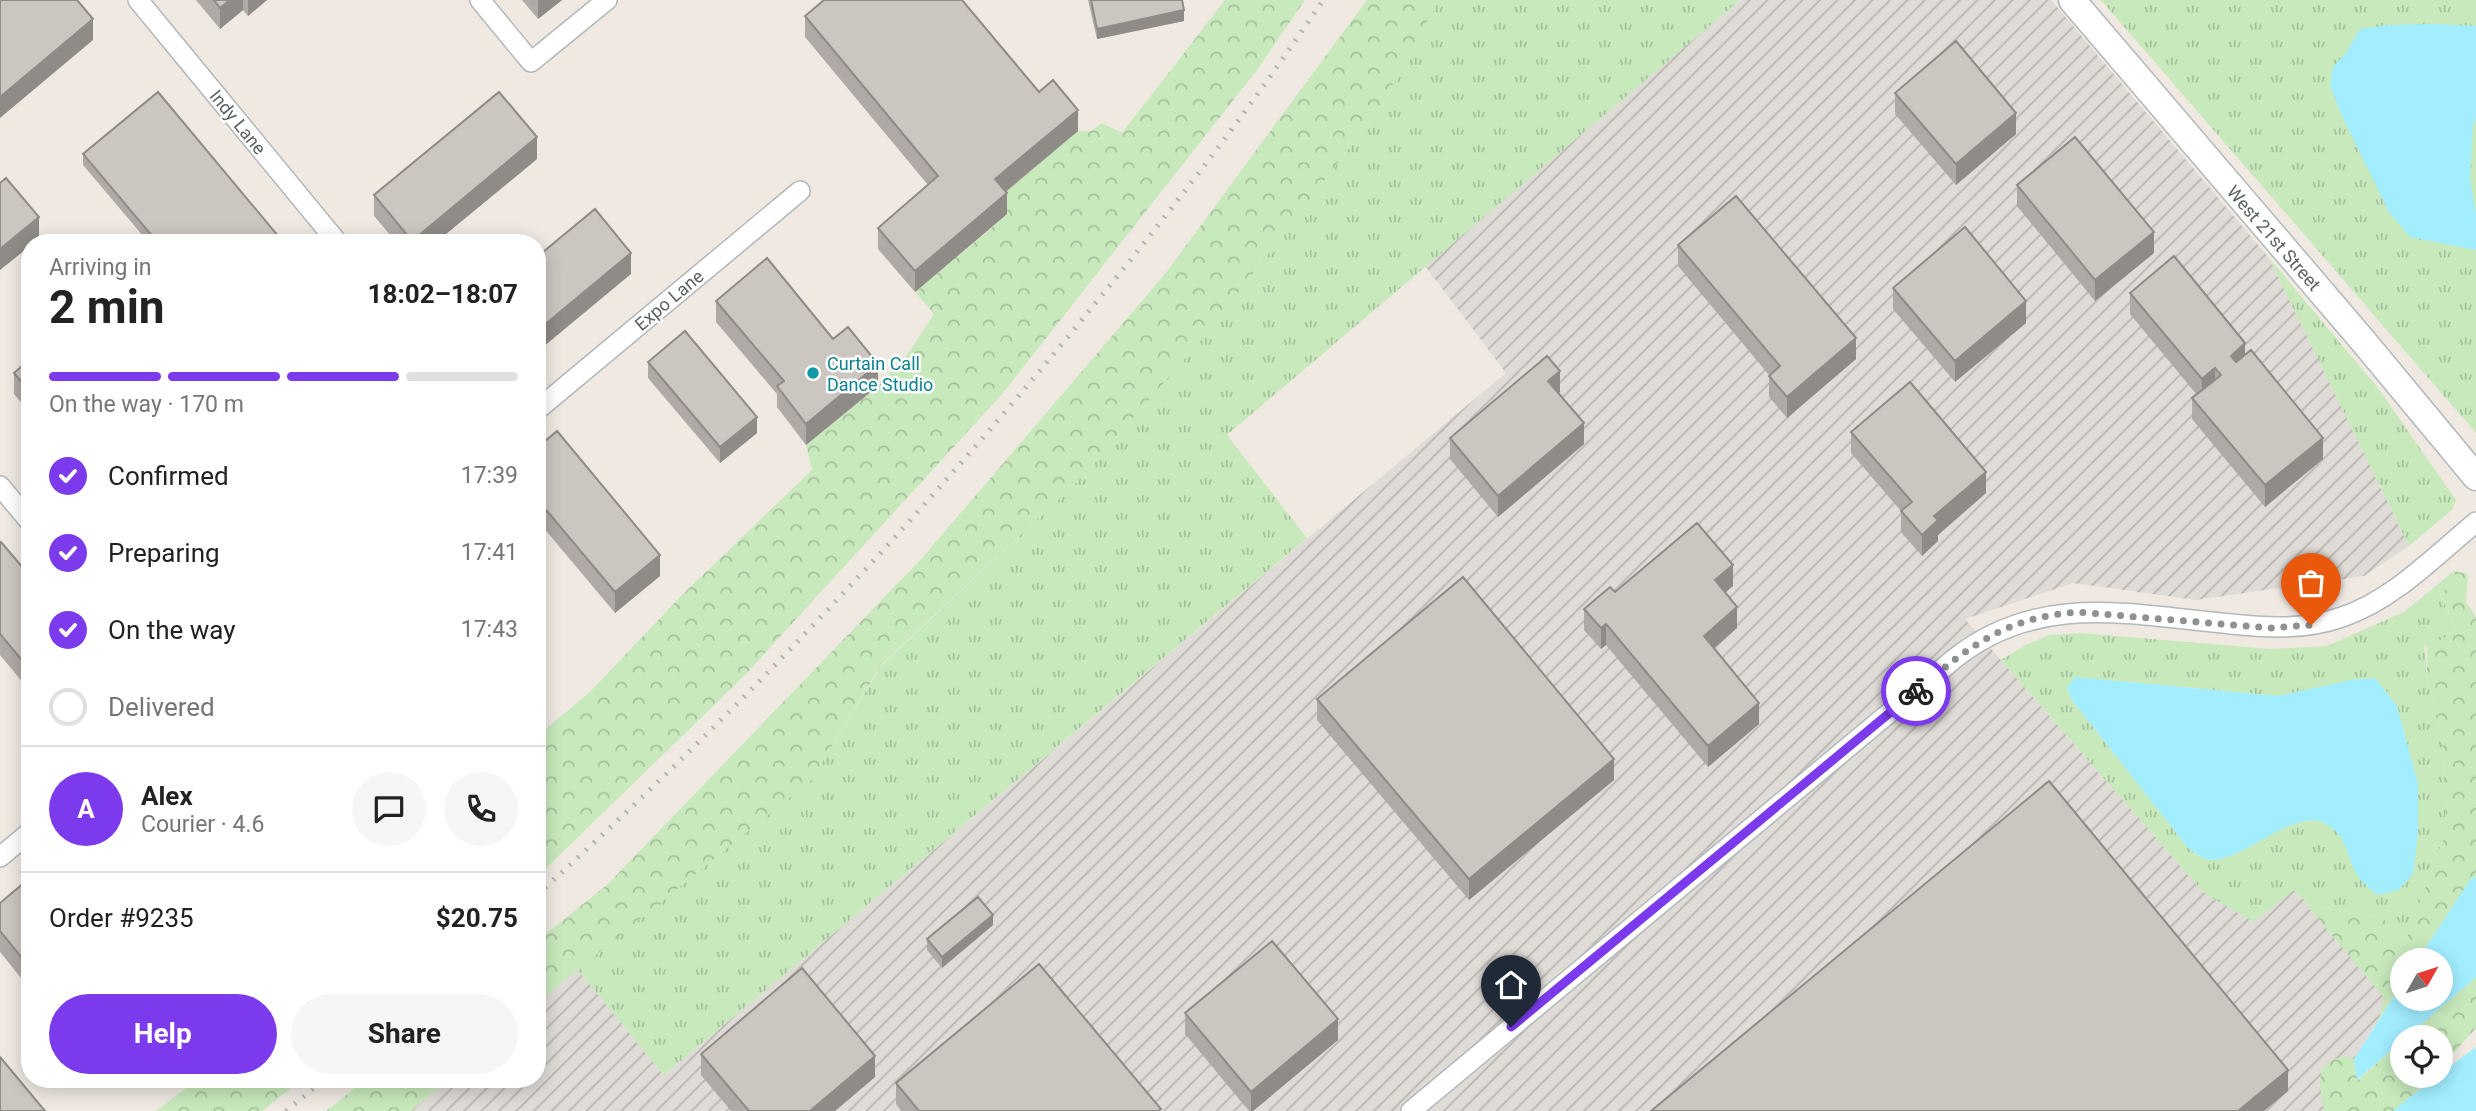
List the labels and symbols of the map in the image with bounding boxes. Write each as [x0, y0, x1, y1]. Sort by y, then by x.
street label: Indy Lane [206, 85, 270, 159]
street label: West 21st Street [2223, 181, 2325, 295]
street label: Expo Lane [630, 265, 708, 335]
place label: Curtain Call Dance Studio [827, 353, 933, 395]
marker: Curtain Call Dance Studio [805, 365, 821, 381]
pin [2281, 553, 2341, 625]
courier [1881, 656, 1951, 726]
north arrow [2390, 948, 2454, 1012]
pin [1481, 955, 1541, 1027]

